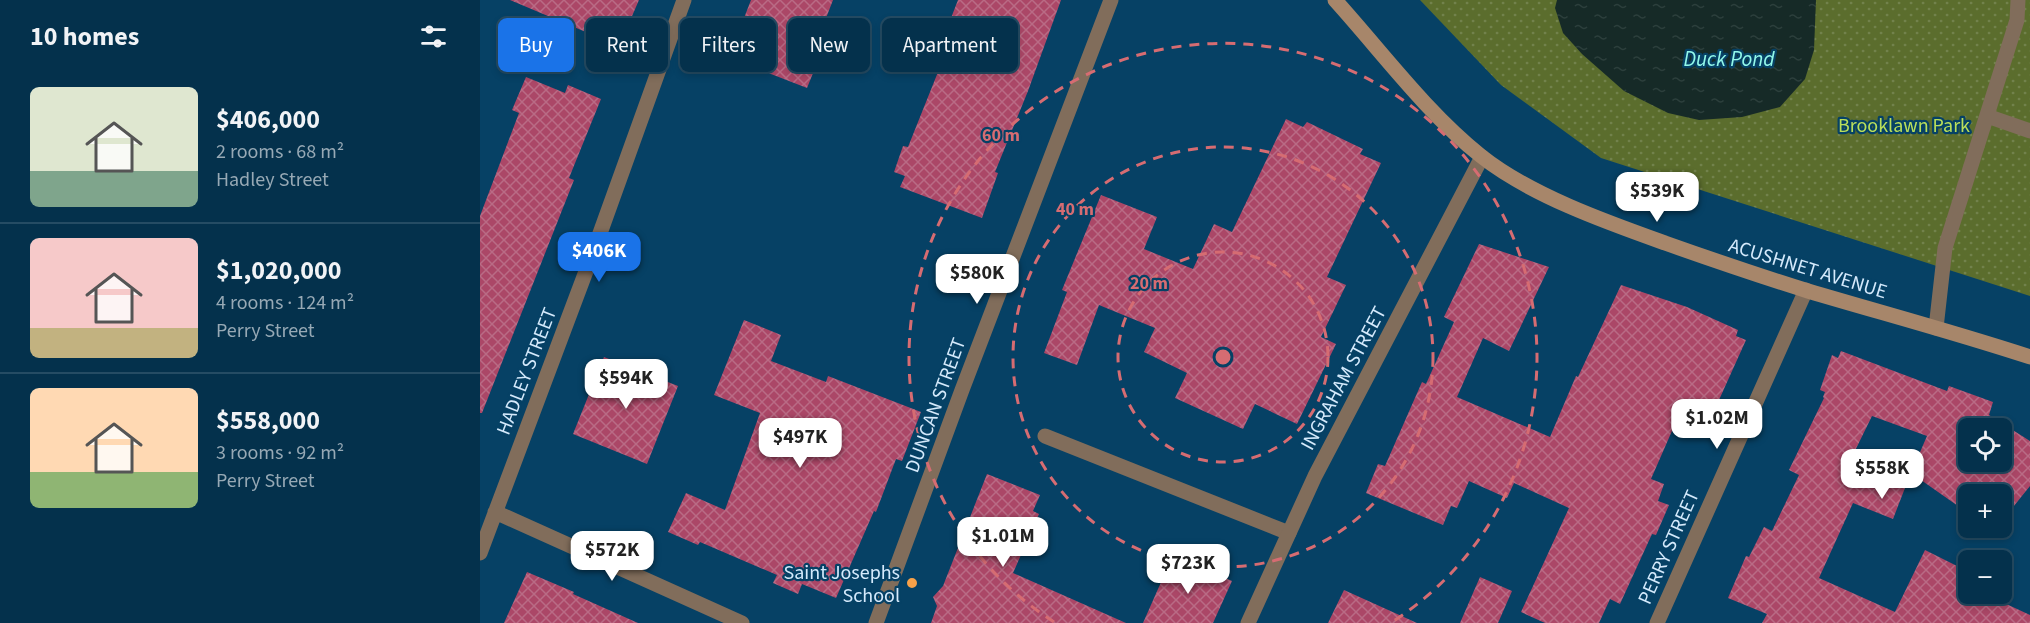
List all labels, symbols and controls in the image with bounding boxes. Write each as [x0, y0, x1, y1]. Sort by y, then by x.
text: 10 homes [30, 18, 139, 55]
chip: Buy [498, 18, 574, 72]
chip: Rent [586, 18, 668, 72]
chip: Filters [680, 18, 776, 72]
chip: New [788, 18, 870, 72]
chip: Apartment [882, 18, 1018, 72]
icon: filters [417, 20, 450, 53]
water label: Duck Pond [1683, 44, 1775, 74]
text: $406,000 [216, 101, 320, 138]
icon: home [78, 111, 150, 183]
park label: Brooklawn Park [1838, 112, 1970, 140]
text: 60 m [982, 123, 1020, 148]
text: 2 rooms · 68 m² [216, 138, 344, 166]
text: Hadley Street [216, 166, 329, 194]
pin: $539K [1615, 172, 1699, 223]
text: $539K [1630, 177, 1684, 205]
text: 40 m [1056, 197, 1094, 222]
pin: $406K [557, 232, 641, 283]
street label: ACUSHNET AVENUE [1725, 232, 1890, 306]
text: $406K [572, 237, 626, 265]
text: $1,020,000 [216, 252, 341, 289]
pin: $580K [935, 254, 1019, 305]
text: $580K [950, 259, 1004, 287]
icon: home [78, 262, 150, 334]
text: 20 m [1130, 271, 1168, 296]
text: 4 rooms · 124 m² [216, 289, 354, 317]
street label: INGRAHAM STREET [1294, 301, 1394, 455]
street label: HADLEY STREET [490, 303, 564, 439]
text: Perry Street [216, 317, 315, 345]
street label: DUNCAN STREET [899, 334, 973, 477]
centre of rings [1213, 347, 1233, 367]
pin: $594K [584, 359, 668, 410]
text: $594K [599, 364, 653, 392]
pin: $1.02M [1668, 399, 1766, 450]
text: $558,000 [216, 402, 320, 439]
text: $1.02M [1685, 404, 1749, 432]
icon: home [78, 412, 150, 484]
pin: $497K [758, 418, 842, 469]
map controls [1958, 418, 2012, 604]
button: locate [1958, 418, 2012, 472]
text: $497K [773, 423, 827, 451]
text: 3 rooms · 92 m² [216, 439, 344, 467]
pin: $558K [1840, 449, 1924, 500]
text: $558K [1855, 454, 1909, 482]
text: Perry Street [216, 467, 315, 495]
button: + [1958, 484, 2012, 538]
street label: PERRY STREET [1631, 486, 1707, 609]
pin: $1.01M [954, 517, 1052, 568]
text: $1.01M [971, 522, 1035, 550]
pin: $572K [570, 531, 654, 582]
text: $572K [585, 536, 639, 564]
pin: $723K [1146, 544, 1230, 595]
text: $723K [1161, 549, 1215, 577]
button: − [1958, 550, 2012, 604]
place label: Saint Josephs School [784, 559, 900, 610]
marker: Saint Josephs School [905, 576, 919, 590]

